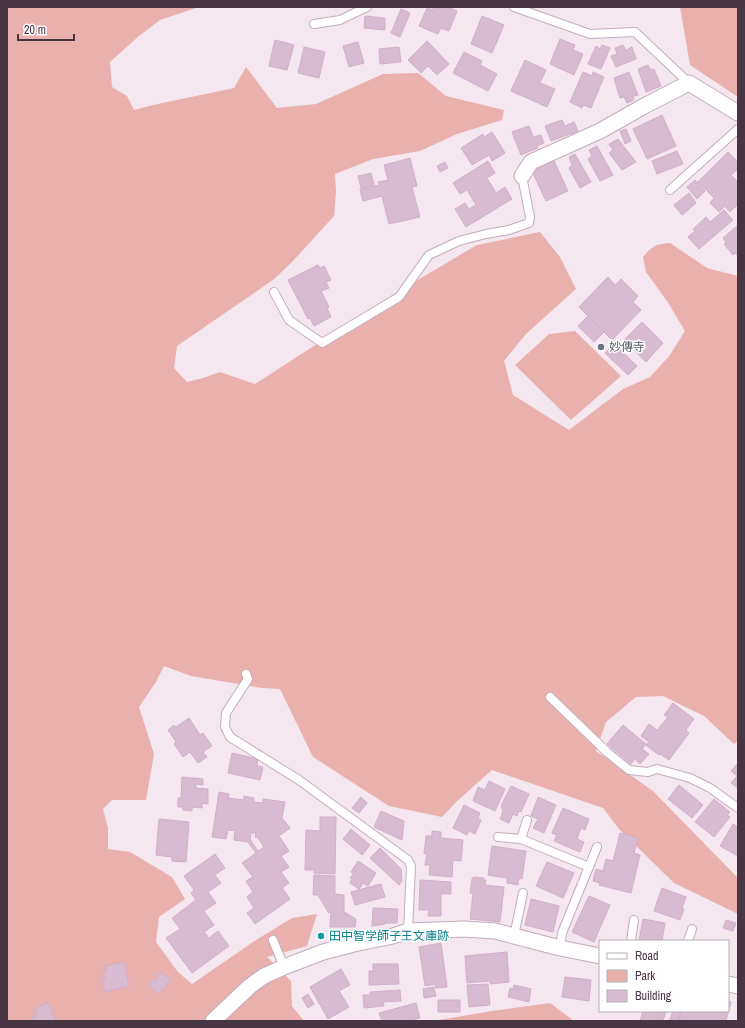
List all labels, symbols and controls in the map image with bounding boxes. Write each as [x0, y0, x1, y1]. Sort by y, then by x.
scale bar [18, 16, 74, 42]
text: 20 m [24, 22, 46, 38]
place label: 妙傳寺 [609, 339, 645, 355]
marker: 妙傳寺 [596, 342, 606, 352]
place label: 田中智学師子王文庫跡 [329, 928, 449, 944]
marker: 田中智学師子王文庫跡 [316, 931, 326, 941]
legend [599, 940, 729, 1012]
text: Road [635, 948, 659, 964]
text: Park [635, 968, 655, 984]
text: Building [635, 988, 672, 1004]

